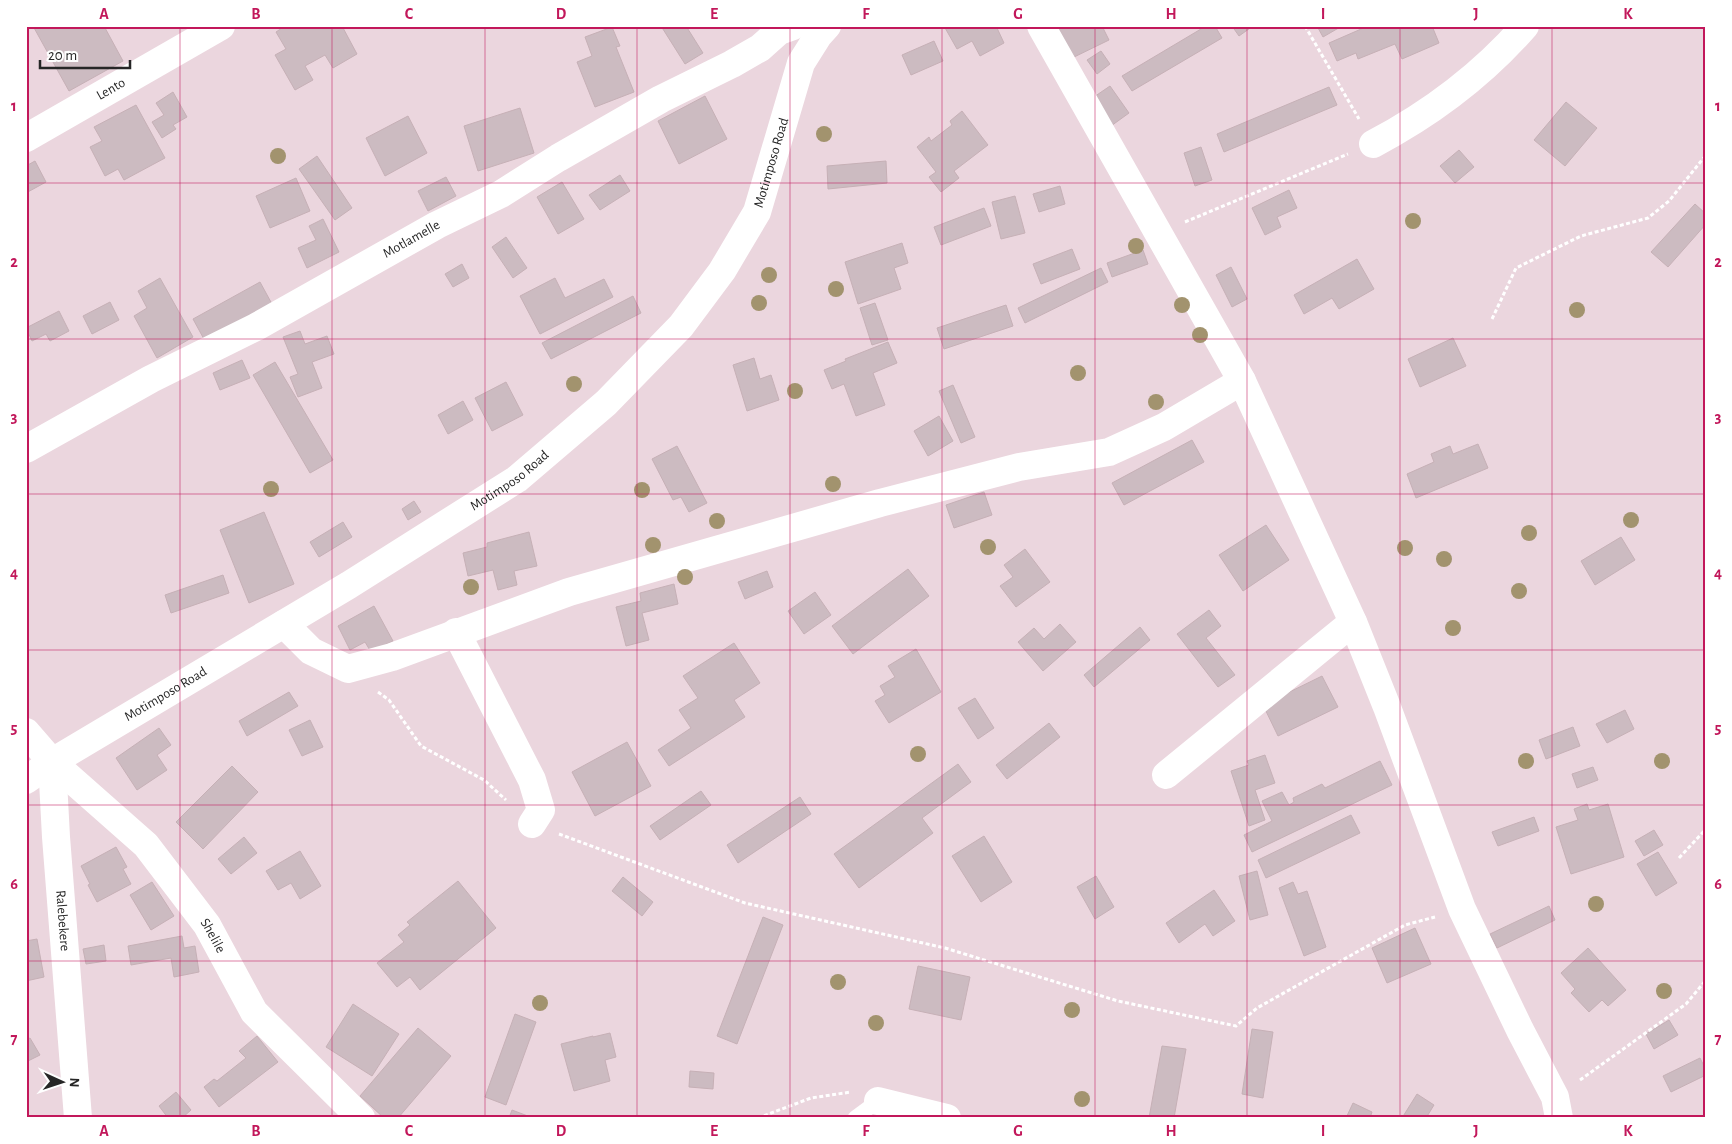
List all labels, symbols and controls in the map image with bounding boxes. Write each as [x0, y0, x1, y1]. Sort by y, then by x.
text: A [99, 6, 109, 22]
text: B [251, 6, 261, 22]
text: C [405, 6, 414, 22]
text: D [556, 6, 567, 22]
text: E [710, 6, 718, 22]
text: F [862, 6, 870, 22]
text: G [1013, 6, 1023, 22]
text: H [1165, 6, 1177, 22]
text: I [1321, 6, 1325, 22]
text: J [1473, 6, 1479, 22]
text: K [1623, 6, 1633, 22]
scale bar [40, 38, 130, 70]
text: 20 m [48, 48, 77, 63]
street label: Lento [94, 75, 128, 103]
text: 1 [11, 98, 17, 114]
text: 1 [1715, 98, 1721, 114]
street label: Motimposo Road [752, 116, 791, 209]
street label: Motlamelle [381, 218, 442, 261]
text: 2 [10, 254, 18, 270]
text: 2 [1714, 254, 1722, 270]
text: 3 [11, 409, 18, 425]
text: 3 [1715, 409, 1722, 425]
street label: Motimposo Road [468, 448, 552, 513]
text: 4 [10, 565, 18, 581]
text: 4 [1714, 565, 1722, 581]
street label: Motimposo Road [122, 664, 209, 724]
text: 5 [11, 720, 18, 736]
text: 5 [1715, 720, 1722, 736]
text: 6 [10, 876, 18, 892]
text: 6 [1714, 876, 1722, 892]
street label: Ralebekere [53, 890, 72, 952]
street label: Shelile [198, 916, 228, 955]
text: 7 [11, 1031, 18, 1047]
text: 7 [1715, 1031, 1722, 1047]
north arrow [38, 1056, 88, 1106]
text: N [67, 1077, 81, 1088]
text: A [99, 1123, 109, 1139]
text: B [251, 1123, 261, 1139]
text: C [405, 1123, 414, 1139]
text: D [556, 1123, 567, 1139]
text: E [710, 1123, 718, 1139]
text: F [862, 1123, 870, 1139]
text: G [1013, 1123, 1023, 1139]
text: H [1165, 1123, 1177, 1139]
text: I [1321, 1123, 1325, 1139]
text: J [1473, 1123, 1479, 1139]
text: K [1623, 1123, 1633, 1139]

